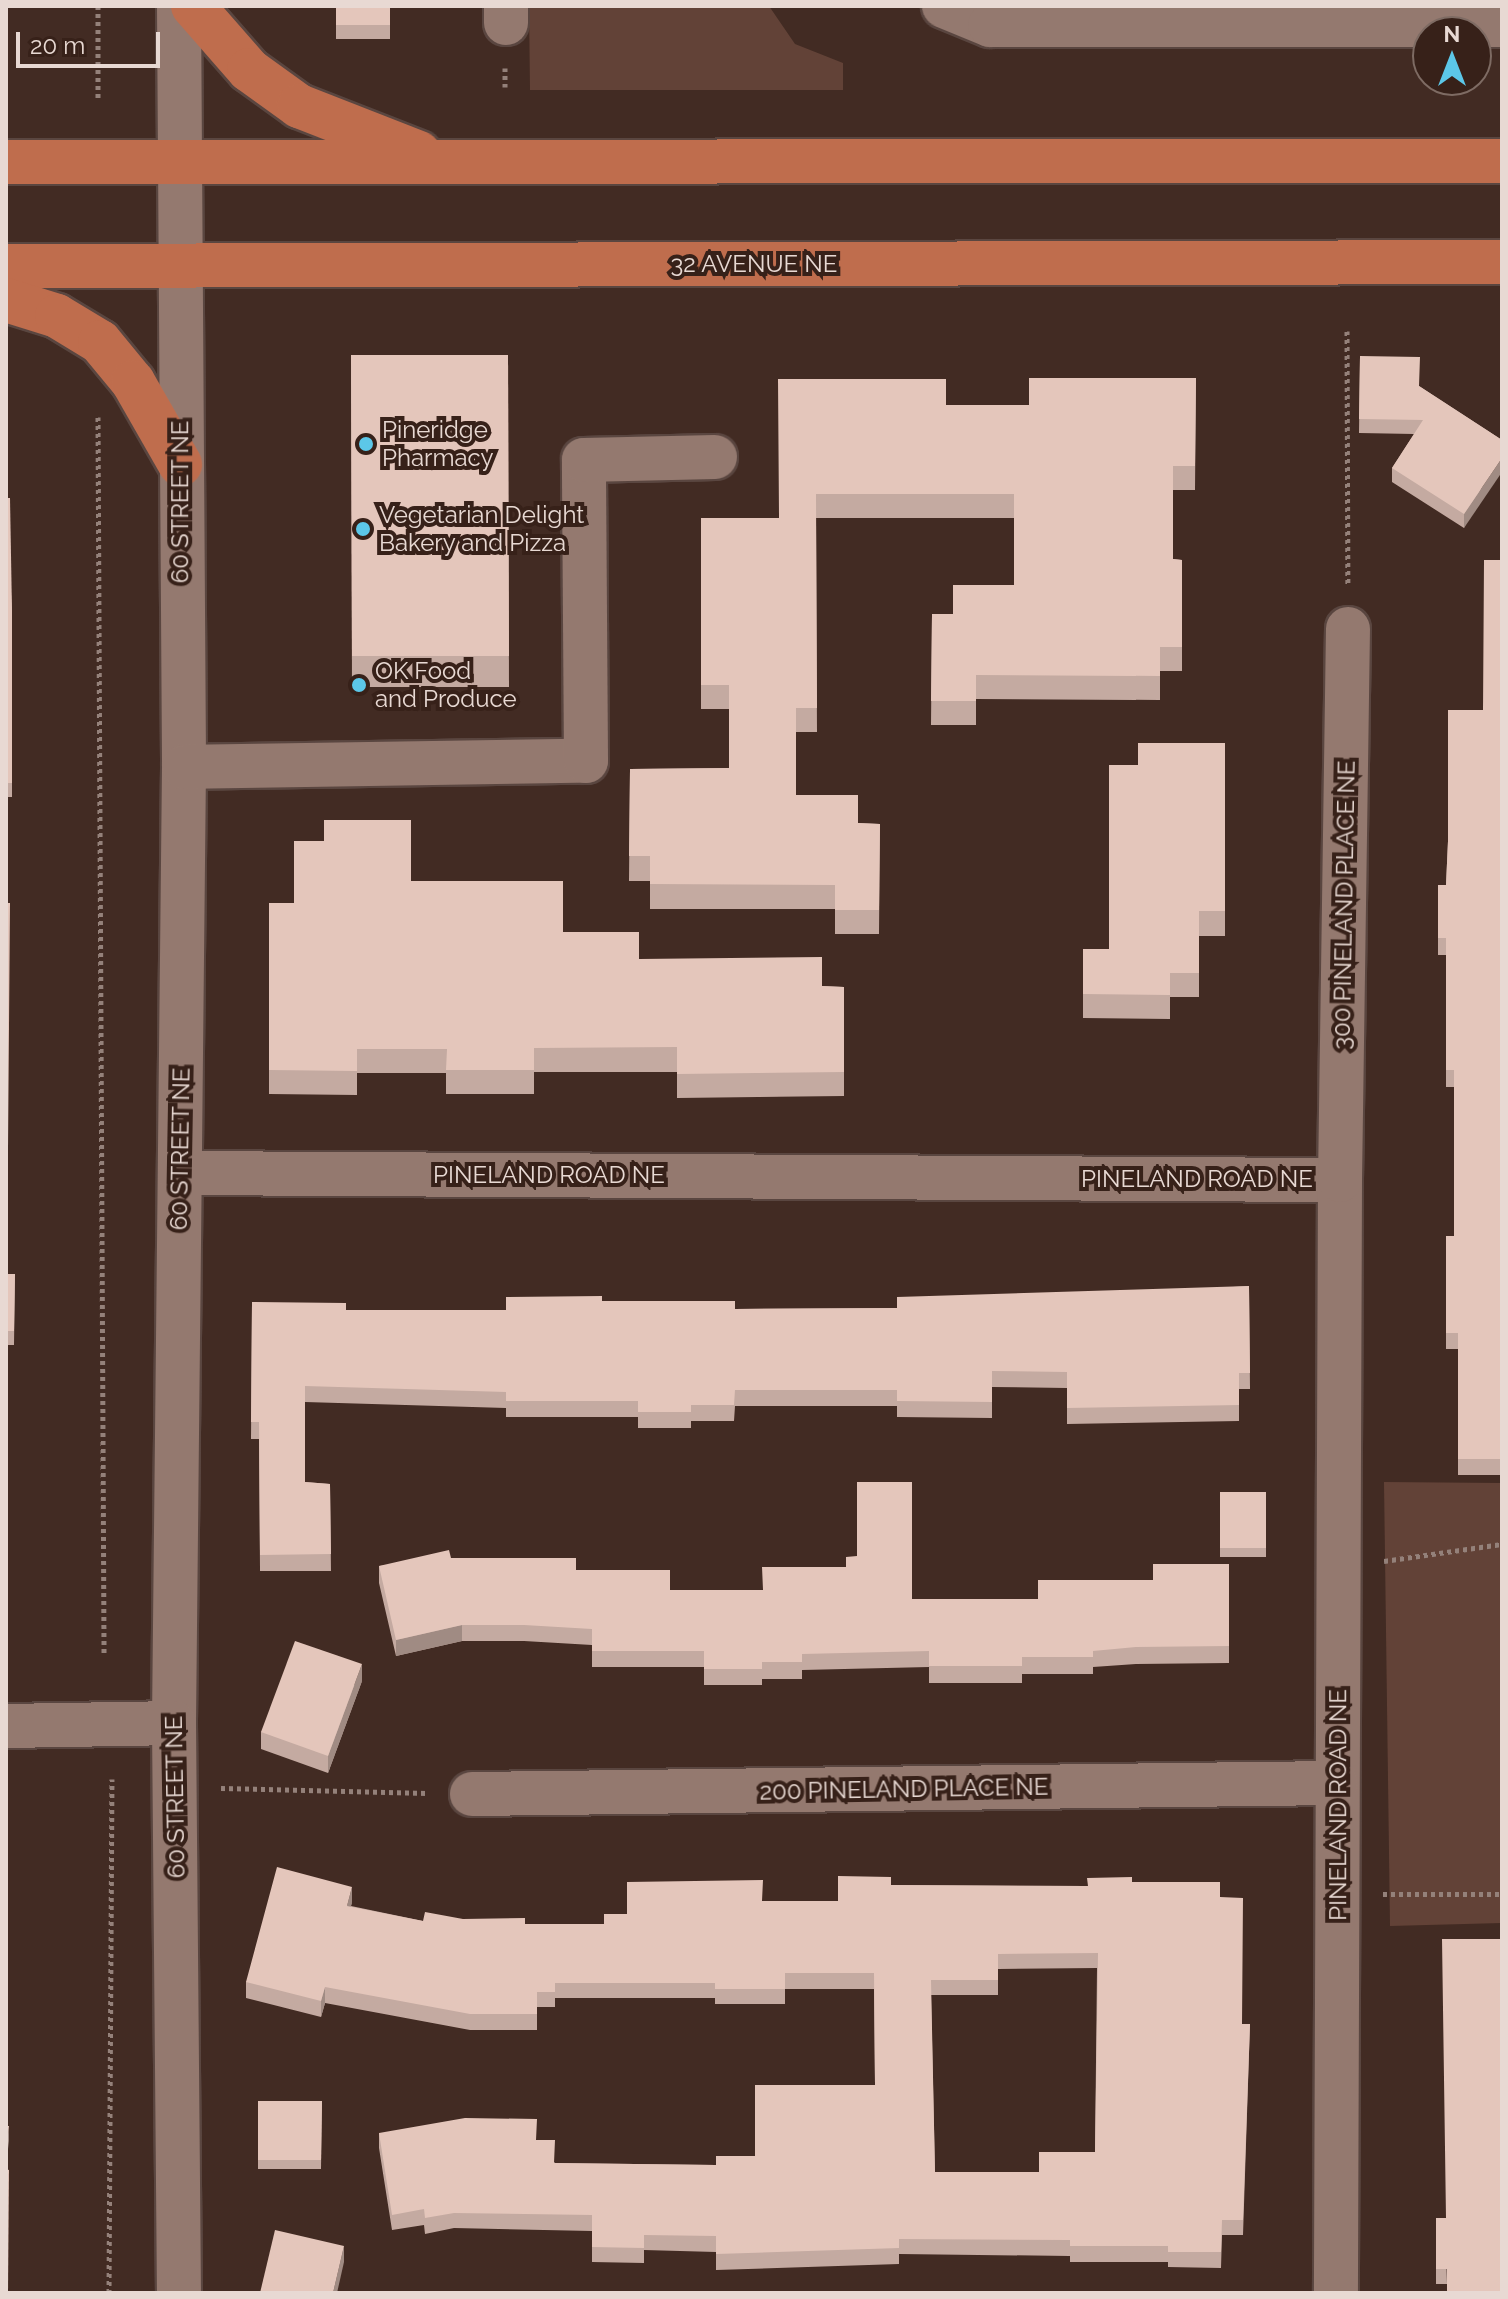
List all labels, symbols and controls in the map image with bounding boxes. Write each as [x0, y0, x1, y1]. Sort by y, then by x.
scale bar [20, 16, 164, 66]
north arrow [1412, 16, 1492, 96]
text: N [1444, 21, 1460, 47]
text: 20 m [30, 31, 85, 60]
street label: 32 AVENUE NE [670, 250, 838, 278]
place label: Pineridge Pharmacy [382, 416, 494, 472]
street label: 60 STREET NE [166, 420, 194, 584]
marker: Pineridge Pharmacy [357, 435, 375, 453]
place label: Vegetarian Delight Bakery and Pizza [379, 501, 584, 557]
marker: Vegetarian Delight Bakery and Pizza [354, 520, 372, 538]
place label: OK Food and Produce [375, 657, 517, 713]
marker: OK Food and Produce [350, 676, 368, 694]
street label: 300 PINELAND PLACE NE [1327, 760, 1361, 1050]
street label: 60 STREET NE [164, 1067, 196, 1231]
street label: PINELAND ROAD NE [433, 1161, 665, 1189]
street label: PINELAND ROAD NE [1081, 1165, 1313, 1193]
street label: PINELAND ROAD NE [1324, 1689, 1352, 1921]
street label: 60 STREET NE [159, 1715, 191, 1879]
street label: 200 PINELAND PLACE NE [759, 1772, 1049, 1806]

